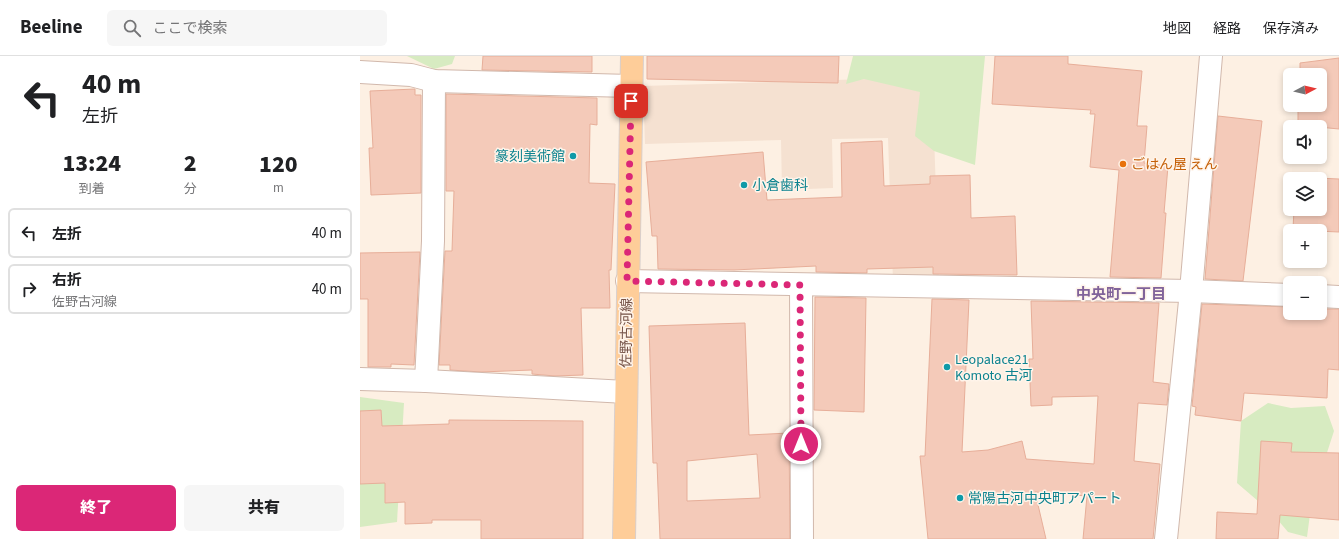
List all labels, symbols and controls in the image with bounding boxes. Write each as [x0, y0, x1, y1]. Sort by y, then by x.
search box [107, 10, 387, 46]
text: Beeline [20, 14, 83, 41]
icon: search [121, 17, 143, 39]
text: ここで検索 [153, 18, 228, 39]
text: 地図 [1163, 19, 1191, 39]
text: 経路 [1213, 19, 1241, 39]
text: 保存済み [1263, 19, 1319, 39]
text: 40 m [82, 64, 141, 104]
north arrow [1283, 68, 1327, 112]
map controls [1283, 68, 1327, 320]
icon: left [16, 72, 68, 124]
pin [614, 84, 648, 118]
icon: arrive [620, 90, 642, 112]
text: 左折 [82, 104, 118, 129]
button: sound [1283, 120, 1327, 164]
text: 13:24 [62, 146, 121, 181]
text: 2 [184, 146, 197, 181]
text: 120 [259, 147, 298, 182]
place label: 篆刻美術館 [495, 147, 565, 167]
marker: 篆刻美術館 [568, 151, 578, 161]
place label: ごはん屋 えん [1131, 155, 1218, 175]
marker: ごはん屋 えん [1118, 159, 1128, 169]
button: layers [1283, 172, 1327, 216]
place label: 小倉歯科 [752, 176, 808, 196]
text: m [273, 179, 284, 197]
text: 到着 [79, 180, 105, 198]
text: 分 [184, 180, 197, 198]
marker: 小倉歯科 [739, 180, 749, 190]
icon: left [18, 222, 40, 244]
text: 40 m [312, 223, 342, 244]
text: 左折 [52, 224, 82, 245]
button: + [1283, 224, 1327, 268]
text: 右折 [52, 270, 82, 291]
button: − [1283, 276, 1327, 320]
icon: right [18, 278, 40, 300]
text: 40 m [312, 279, 342, 300]
district label: 中央町一丁目 [1076, 284, 1166, 305]
text: 佐野古河線 [52, 293, 117, 311]
street label: 佐野古河線 [616, 298, 638, 368]
place label: Leopalace21 Komoto 古河 [955, 350, 1032, 386]
marker: Leopalace21 Komoto 古河 [942, 362, 952, 372]
position arrow [780, 423, 822, 465]
button: 終了 [16, 485, 176, 531]
button: 共有 [184, 485, 344, 531]
place label: 常陽古河中央町アパート [968, 489, 1122, 509]
marker: 常陽古河中央町アパート [955, 493, 965, 503]

